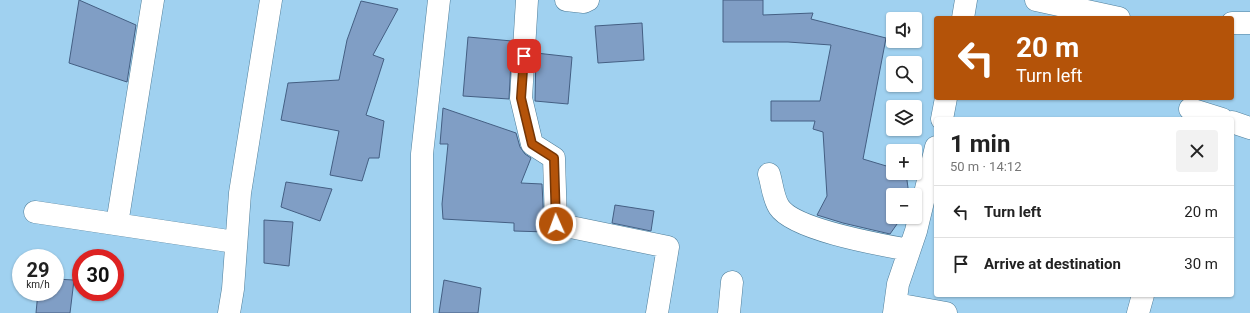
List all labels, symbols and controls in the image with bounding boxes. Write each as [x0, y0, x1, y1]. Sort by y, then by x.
map controls [886, 12, 922, 224]
button: sound [886, 12, 922, 48]
text: 20 m [1016, 31, 1079, 64]
icon: left [950, 32, 1002, 84]
pin [507, 39, 541, 73]
icon: arrive [513, 45, 535, 67]
button: search [886, 56, 922, 92]
text: Turn left [1016, 65, 1082, 86]
button: layers [886, 100, 922, 136]
text: 1 min [950, 130, 1010, 158]
button: close [1176, 130, 1218, 172]
button: + [886, 144, 922, 180]
text: 50 m · 14:12 [950, 159, 1021, 174]
button: − [886, 188, 922, 224]
icon: left [950, 201, 972, 223]
position arrow [535, 203, 577, 245]
text: Turn left [984, 203, 1041, 221]
text: 20 m [1184, 203, 1218, 221]
speed limit sign: 30 [72, 249, 124, 301]
icon: arrive [950, 253, 972, 275]
text: Arrive at destination [984, 255, 1121, 273]
text: 30 m [1184, 255, 1218, 273]
text: 29 [27, 258, 49, 282]
text: km/h [26, 279, 50, 290]

